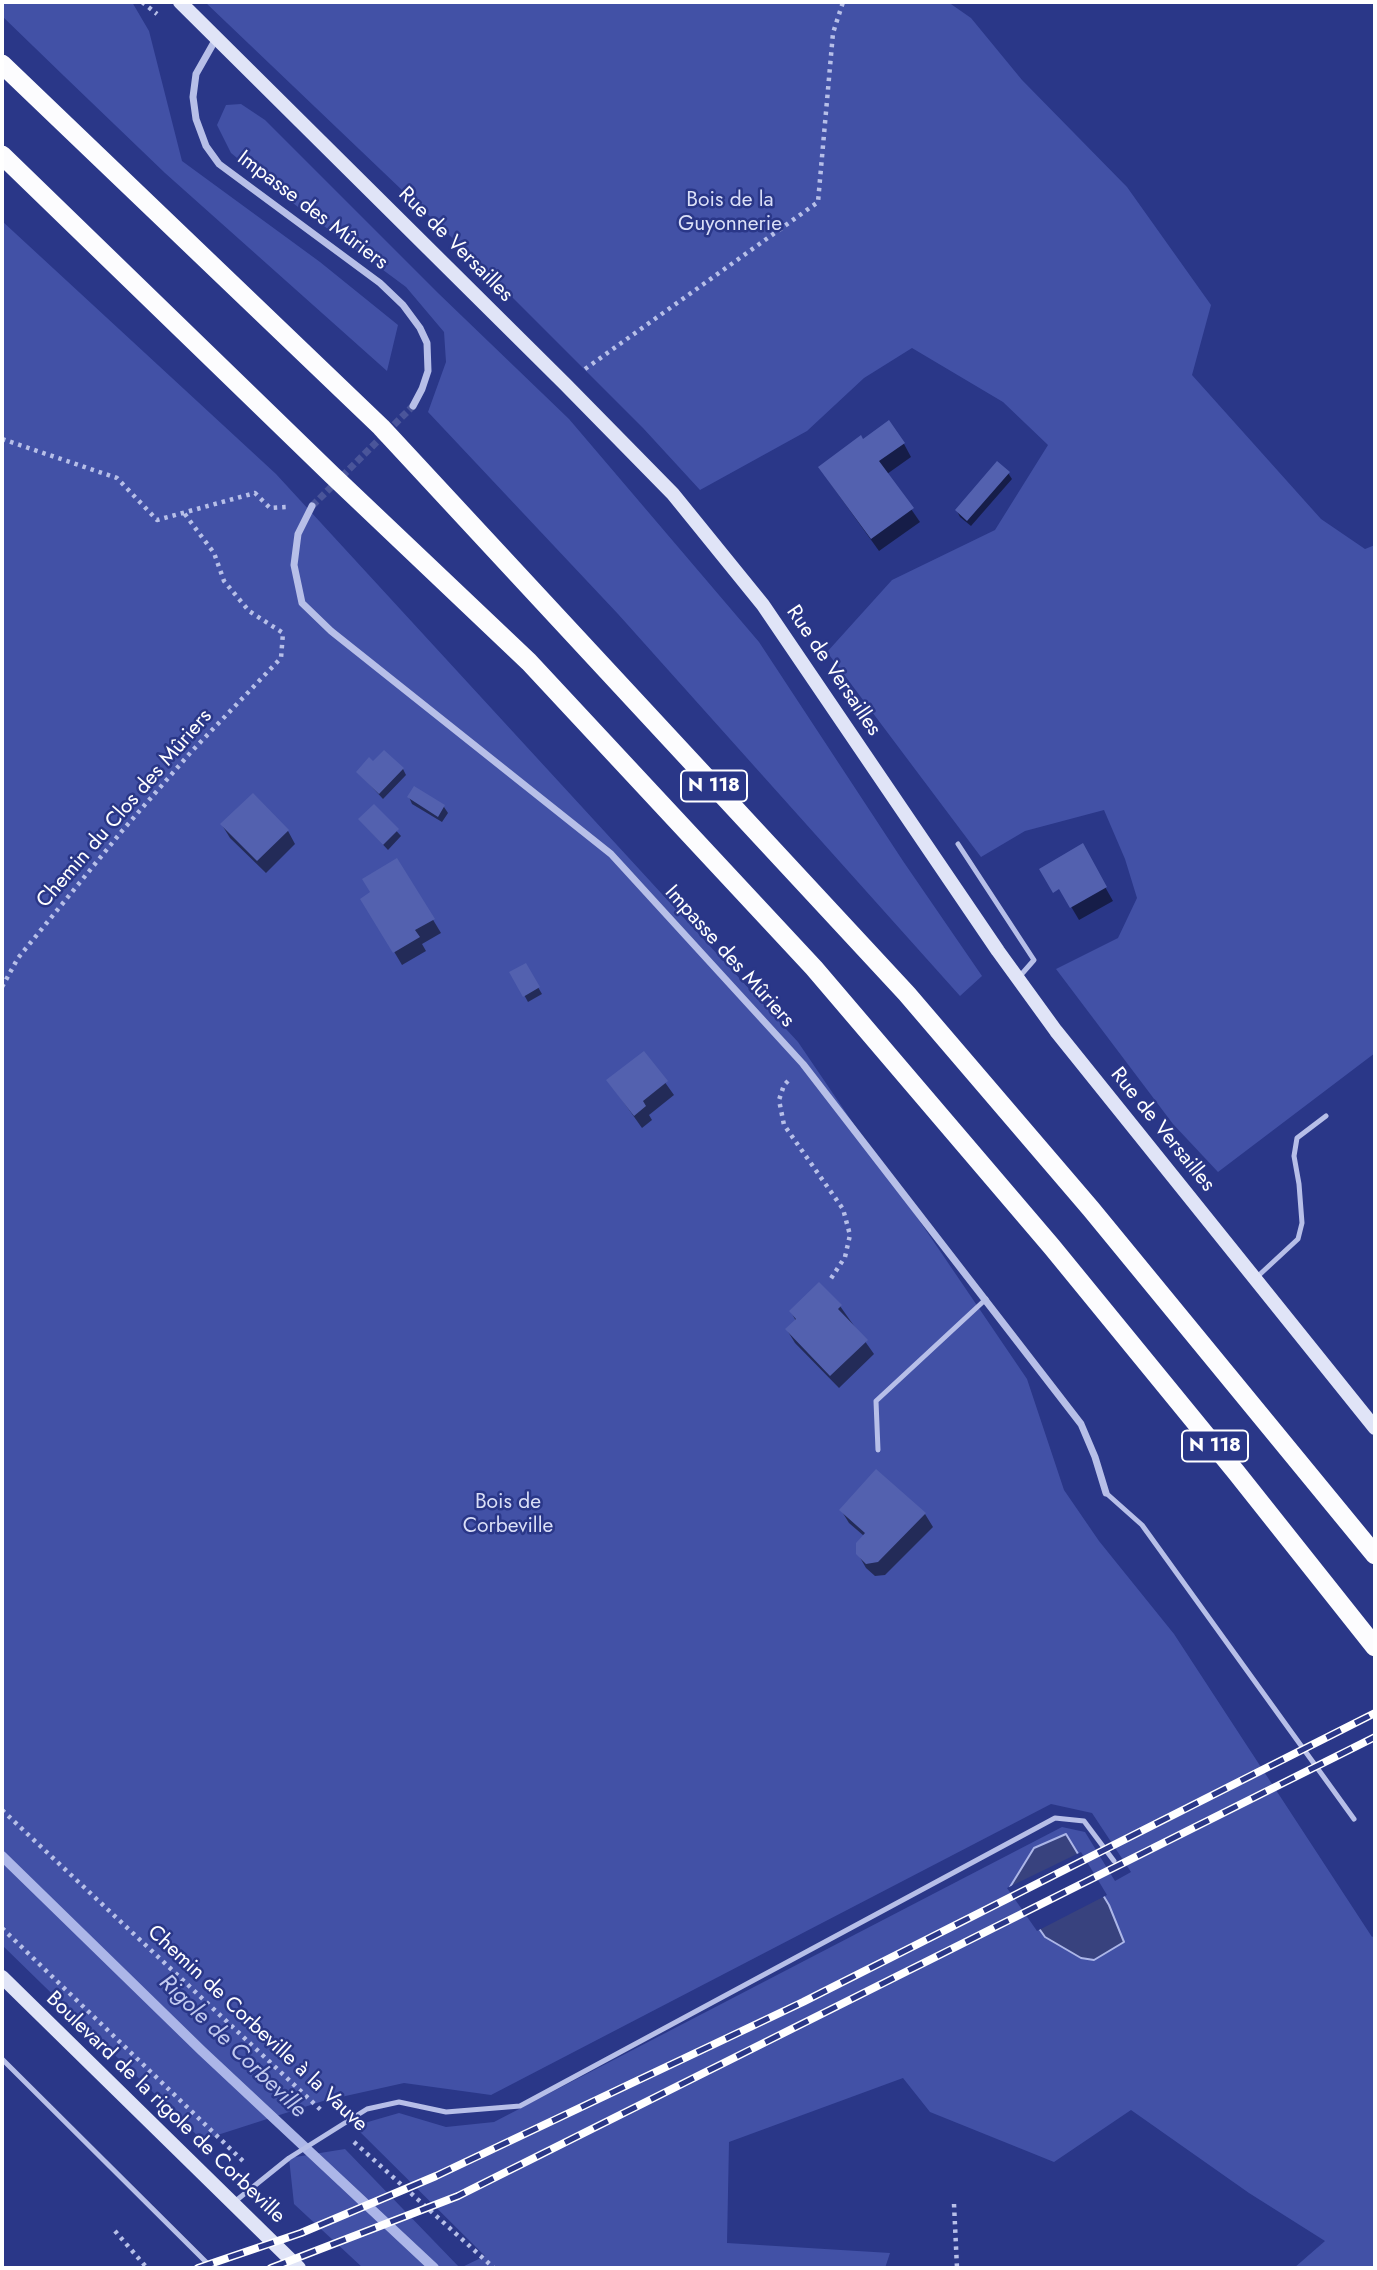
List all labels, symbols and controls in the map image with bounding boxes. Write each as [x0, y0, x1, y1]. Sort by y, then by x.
street label: Impasse des Mûriers [232, 146, 392, 276]
street label: Rue de Versailles [392, 182, 518, 308]
park label: Bois de la Guyonnerie [678, 188, 782, 238]
street label: Rue de Versailles [780, 601, 886, 741]
street label: Chemin du Clos des Mûriers [32, 705, 218, 913]
road number: N 118 [681, 771, 747, 802]
street label: Impasse des Mûriers [659, 881, 799, 1033]
street label: Rue de Versailles [1104, 1063, 1220, 1197]
road number: N 118 [1182, 1430, 1248, 1462]
park label: Bois de Corbeville [463, 1490, 553, 1540]
street label: Chemin de Corbeville à la Vauve [142, 1920, 372, 2138]
water label: Rigole de Corbeville [153, 1970, 311, 2124]
street label: Boulevard de la rigole de Corbeville [40, 1987, 290, 2229]

